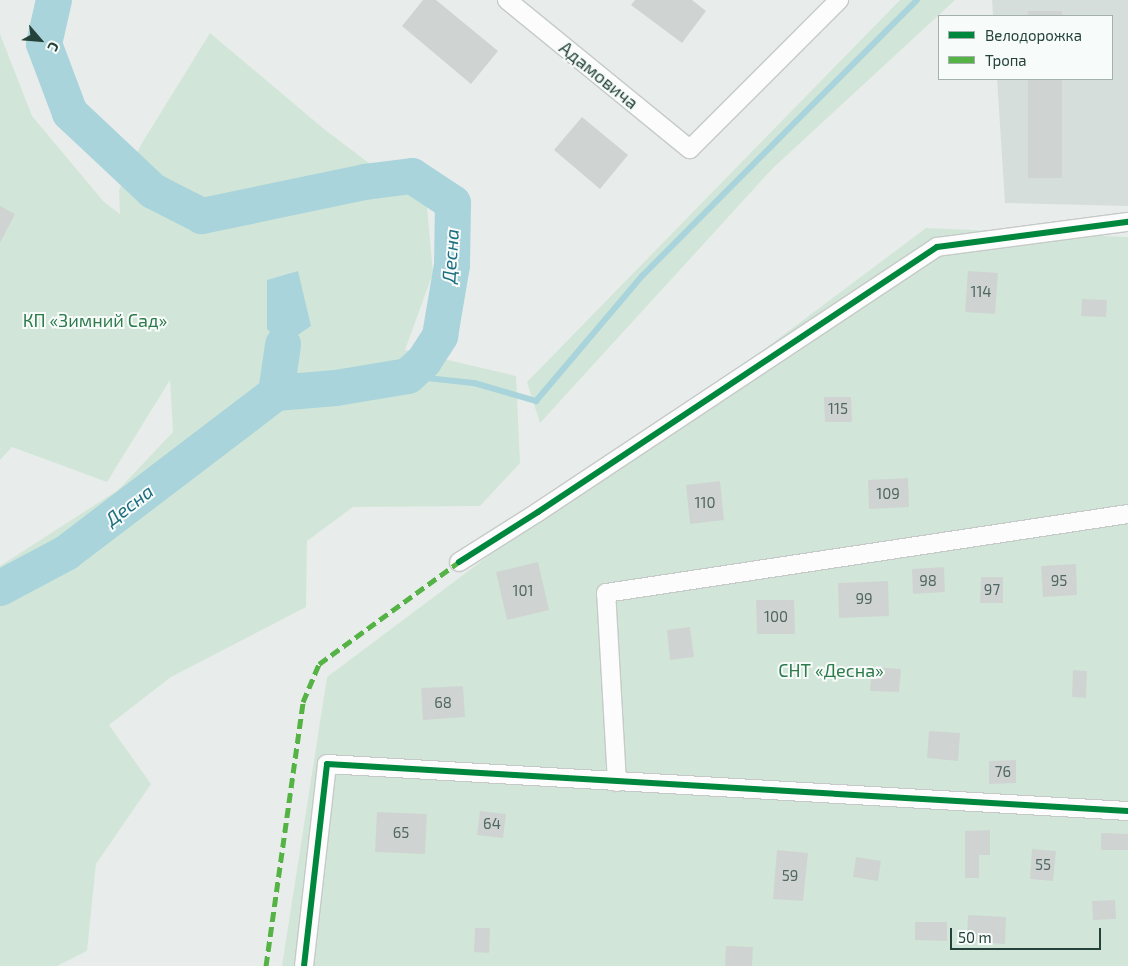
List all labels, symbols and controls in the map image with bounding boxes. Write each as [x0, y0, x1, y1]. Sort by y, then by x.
north arrow [15, 15, 65, 65]
legend [938, 15, 1113, 80]
text: Велодорожка [985, 26, 1082, 44]
street label: Адамовича [555, 37, 643, 113]
text: С [44, 40, 63, 55]
text: Тропа [985, 51, 1027, 69]
water label: Десна [437, 228, 463, 284]
house number: 114 [970, 283, 992, 301]
park label: КП «Зимний Сад» [23, 309, 167, 331]
house number: 115 [828, 400, 848, 418]
water label: Десна [100, 479, 158, 531]
house number: 109 [876, 485, 900, 503]
house number: 110 [695, 494, 715, 512]
house number: 98 [919, 572, 937, 590]
house number: 95 [1051, 572, 1067, 590]
house number: 97 [984, 581, 1000, 599]
house number: 101 [513, 582, 533, 600]
house number: 99 [855, 590, 873, 608]
house number: 100 [764, 608, 788, 626]
park label: СНТ «Десна» [778, 659, 884, 681]
house number: 68 [434, 694, 452, 712]
house number: 76 [995, 763, 1011, 781]
house number: 64 [483, 815, 501, 833]
house number: 65 [393, 824, 409, 842]
house number: 55 [1035, 856, 1051, 874]
house number: 59 [782, 867, 798, 885]
scale bar [953, 918, 1104, 950]
text: 50 m [958, 928, 992, 946]

